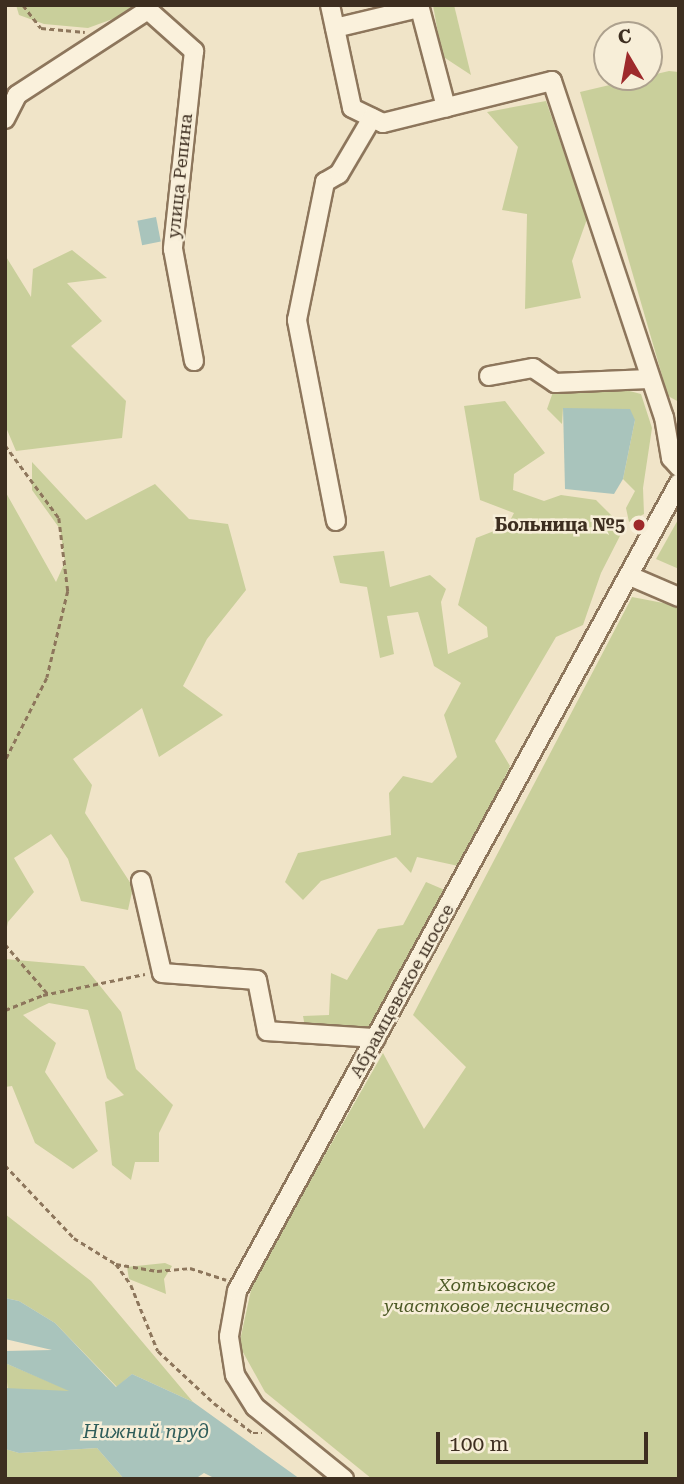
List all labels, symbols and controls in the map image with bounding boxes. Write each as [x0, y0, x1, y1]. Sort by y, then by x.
north arrow [593, 21, 663, 91]
text: С [616, 24, 633, 49]
street label: улица Репина [163, 112, 197, 240]
place label: Больница №5 [495, 514, 625, 536]
marker: Больница №5 [631, 517, 647, 533]
street label: Абрамцевское шоссе [345, 900, 459, 1082]
park label: Хотьковское участковое лесничество [384, 1275, 610, 1318]
scale bar [439, 1418, 651, 1462]
water label: Нижний пруд [83, 1421, 209, 1443]
text: 100 m [449, 1432, 509, 1456]

